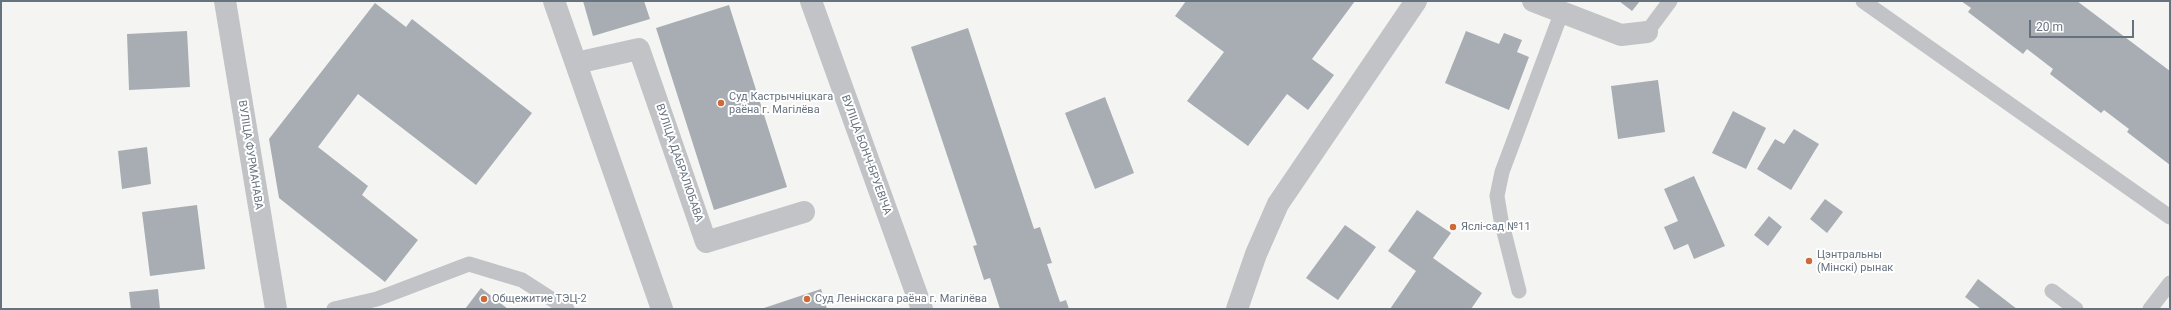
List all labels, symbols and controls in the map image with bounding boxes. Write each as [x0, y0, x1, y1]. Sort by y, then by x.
scale bar [2031, 12, 2136, 38]
text: 20 m [2036, 20, 2063, 34]
place label: Суд Кастрычніцкага раёна г. Магілёва [729, 90, 833, 116]
street label: ВУЛІЦА БОНЧ-БРУЕВІЧА [838, 93, 894, 217]
marker: Суд Кастрычніцкага раёна г. Магілёва [716, 98, 726, 108]
street label: ВУЛІЦА ФУРМАНАВА [235, 99, 265, 211]
street label: ВУЛІЦА ДАБРАЛЮБАВА [653, 102, 705, 224]
place label: Яслі-сад №11 [1461, 220, 1531, 234]
marker: Яслі-сад №11 [1448, 222, 1458, 232]
place label: Цэнтральны (Мінскі) рынак [1817, 248, 1893, 274]
marker: Цэнтральны (Мінскі) рынак [1804, 256, 1814, 266]
place label: Общежитие ТЭЦ-2 [492, 292, 587, 306]
place label: Суд Ленінскага раёна г. Магілёва [815, 292, 987, 306]
marker: Общежитие ТЭЦ-2 [479, 294, 489, 304]
marker: Суд Ленінскага раёна г. Магілёва [802, 294, 812, 304]

